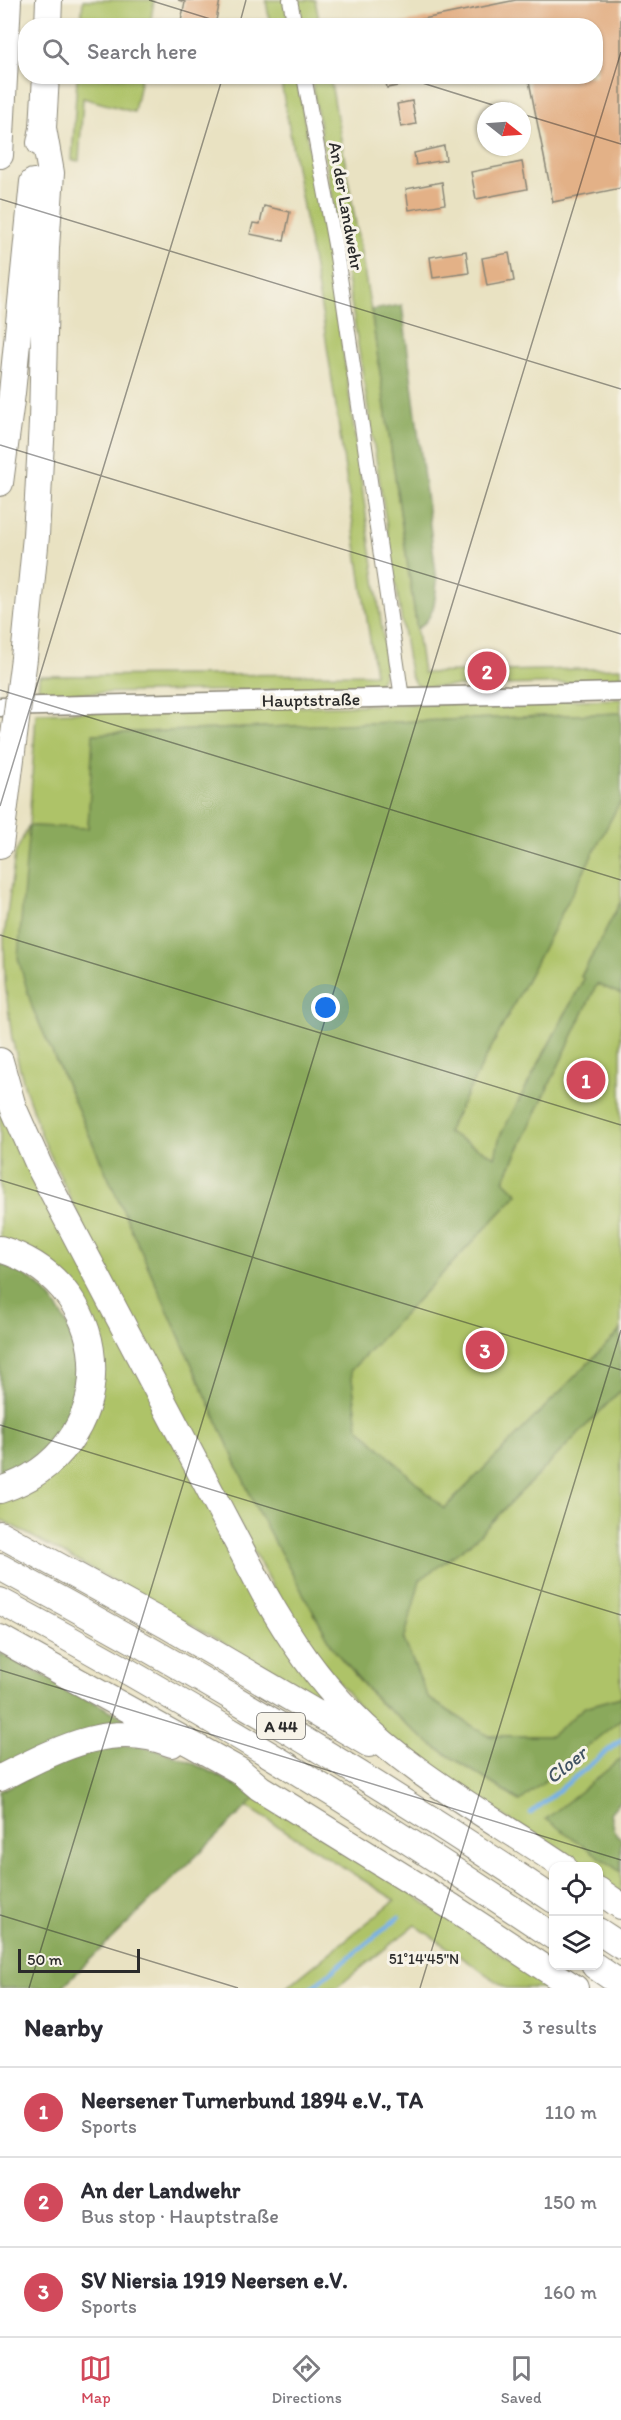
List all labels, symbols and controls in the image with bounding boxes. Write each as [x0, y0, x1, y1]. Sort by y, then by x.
search box [18, 18, 603, 84]
icon: search [39, 35, 72, 68]
text: Search here [87, 38, 197, 65]
north arrow [477, 102, 531, 156]
street label: An der Landwehr [324, 140, 368, 272]
pin: 2 [468, 648, 506, 694]
street label: Hauptstraße [262, 688, 360, 712]
your location [311, 993, 340, 1022]
pin: 1 [566, 1058, 606, 1102]
pin: 3 [466, 1328, 504, 1372]
road number: A 44 [257, 1713, 305, 1739]
water label: Cloer [541, 1740, 593, 1789]
map controls [549, 1862, 603, 1970]
button: locate [549, 1862, 603, 1916]
button: layers [549, 1916, 603, 1970]
scale bar [18, 1946, 140, 1974]
text: 50 m [27, 1950, 62, 1969]
text: 51°14'45"N [389, 1950, 459, 1968]
text: Nearby [24, 2011, 103, 2043]
text: 3 results [522, 2015, 597, 2039]
text: Neersener Turnerbund 1894 e.V., TA [81, 2087, 423, 2114]
text: 1 [39, 2100, 48, 2124]
text: 110 m [545, 2100, 597, 2124]
text: Sports [81, 2114, 137, 2138]
text: An der Landwehr [81, 2177, 240, 2204]
text: 2 [38, 2190, 49, 2214]
text: 150 m [544, 2190, 597, 2214]
text: Bus stop · Hauptstraße [81, 2204, 279, 2228]
text: SV Niersia 1919 Neersen e.V. [81, 2267, 348, 2294]
text: 3 [38, 2280, 49, 2304]
text: 160 m [544, 2280, 597, 2304]
text: Sports [81, 2294, 137, 2318]
tab: Map [79, 2352, 112, 2407]
tab: Directions [271, 2352, 342, 2407]
tab: Saved [501, 2352, 542, 2407]

